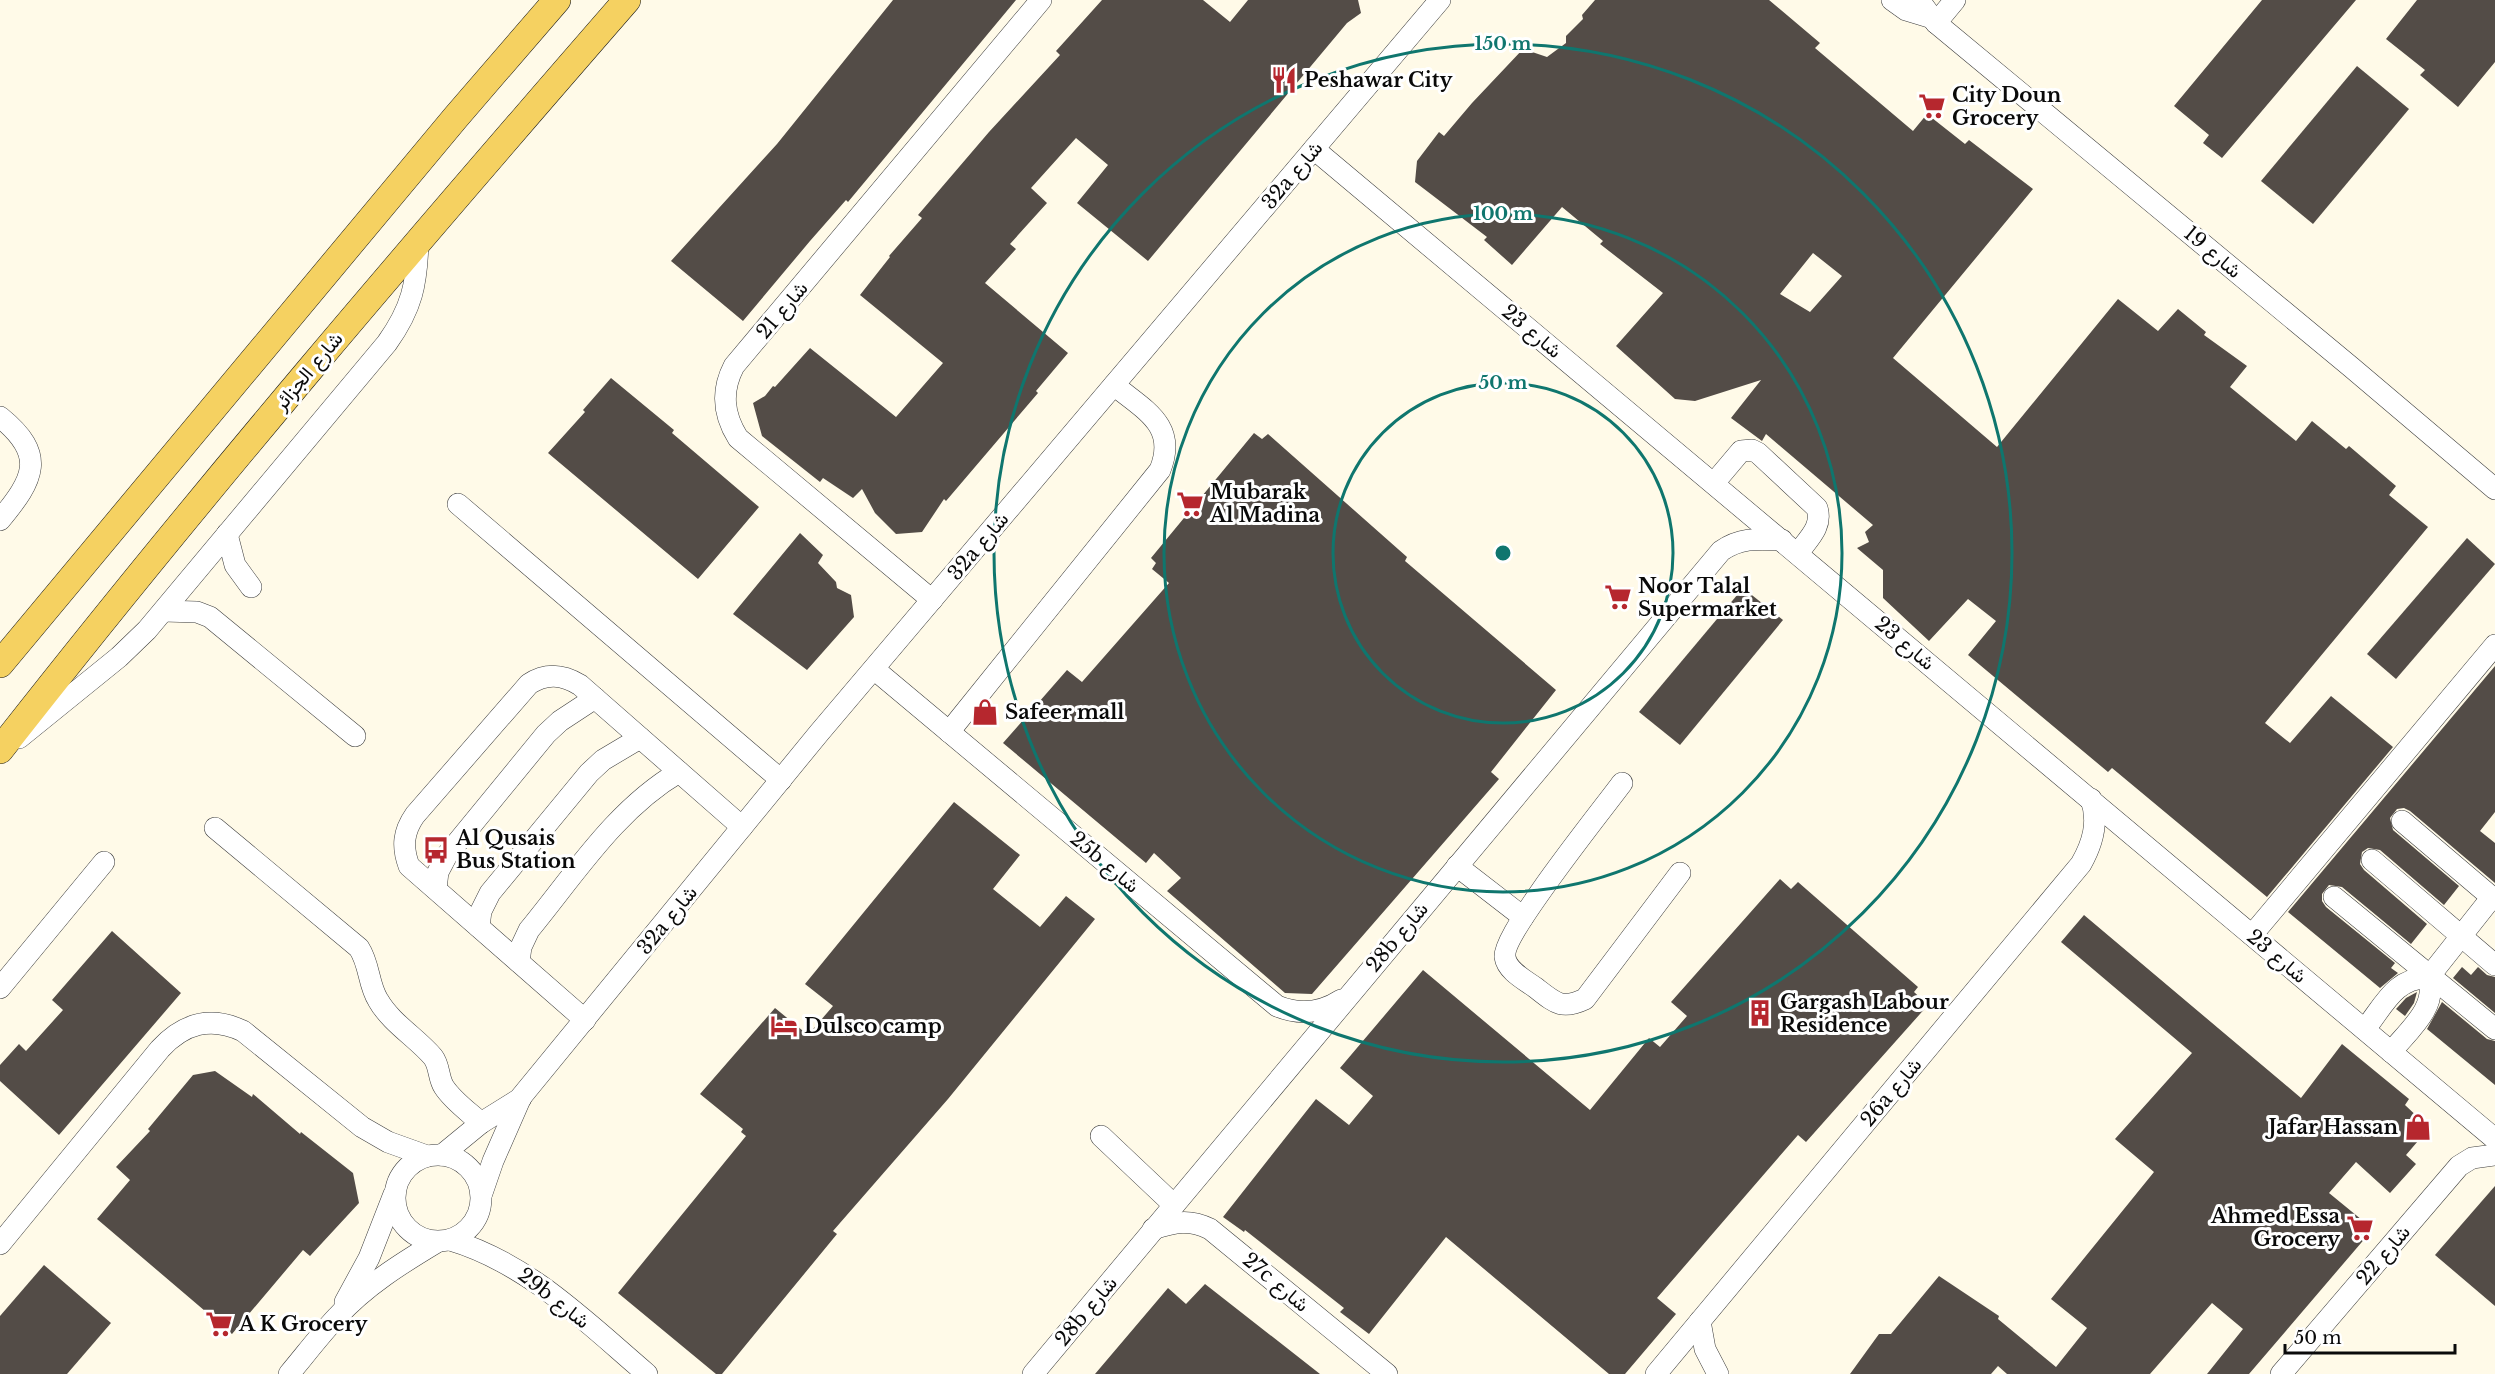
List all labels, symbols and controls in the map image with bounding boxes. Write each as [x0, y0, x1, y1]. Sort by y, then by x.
text: 150 m [1475, 33, 1532, 55]
restaurant icon: Peshawar City [1269, 65, 1299, 95]
place label: Peshawar City [1304, 68, 1453, 92]
place label: City Doun Grocery [1952, 83, 2062, 130]
supermarket icon: City Doun Grocery [1917, 91, 1947, 121]
street label: 32a شارع [1257, 136, 1329, 215]
text: 100 m [1473, 203, 1533, 225]
street label: شارع 19 [2178, 221, 2247, 284]
street label: شارع 21 [751, 277, 814, 345]
street label: شارع 23 [1496, 299, 1567, 364]
street label: شارع الجزائر [268, 327, 349, 417]
text: 50 m [1479, 372, 1528, 394]
place label: Mubarak Al Madina [1209, 480, 1321, 527]
supermarket icon: Mubarak Al Madina [1175, 489, 1205, 519]
street label: 32a شارع [943, 507, 1015, 586]
centre of rings [1493, 543, 1513, 563]
place label: Noor Talal Supermarket [1638, 574, 1777, 621]
supermarket icon: Noor Talal Supermarket [1603, 582, 1633, 612]
street label: شارع 23 [1869, 611, 1940, 676]
shop icon: Safeer mall [970, 697, 1000, 727]
place label: Safeer mall [1005, 700, 1124, 724]
place label: Al Qusais Bus Station [455, 826, 576, 873]
street label: 25b شارع [1064, 826, 1144, 899]
bus stop icon: Al Qusais Bus Station [421, 835, 451, 865]
street label: 32a شارع [632, 881, 704, 960]
street label: 28b شارع [1361, 897, 1435, 978]
street label: شارع 23 [2241, 924, 2312, 989]
place label: Gargash Labour Residence [1780, 990, 1949, 1037]
building icon: Gargash Labour Residence [1745, 998, 1775, 1028]
hotel icon: Dulsco camp [769, 1011, 799, 1041]
place label: Dulsco camp [804, 1014, 942, 1038]
street label: 26a شارع [1855, 1053, 1928, 1132]
shop icon: Jafar Hassan [2403, 1112, 2433, 1142]
place label: Jafar Hassan [2265, 1115, 2398, 1139]
place label: Ahmed Essa Grocery [2210, 1204, 2341, 1251]
supermarket icon: Ahmed Essa Grocery [2345, 1213, 2375, 1243]
street label: شارع 22 [2351, 1220, 2416, 1291]
street label: 27c شارع [1237, 1247, 1314, 1318]
street label: 29b شارع [512, 1263, 595, 1335]
street label: 28b شارع [1050, 1271, 1124, 1352]
supermarket icon: A K Grocery [204, 1309, 234, 1339]
place label: A K Grocery [238, 1312, 368, 1336]
scale bar [2285, 1317, 2454, 1355]
text: 50 m [2294, 1327, 2342, 1349]

